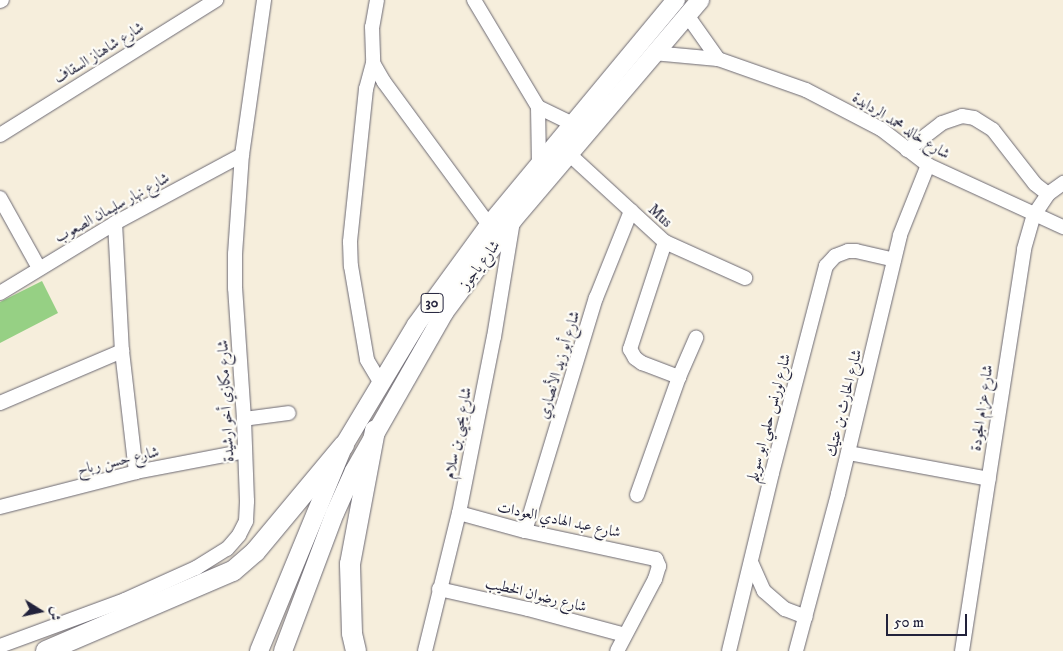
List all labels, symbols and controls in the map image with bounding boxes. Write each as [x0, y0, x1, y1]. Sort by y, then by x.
street label: شارع شاهناز السقاف [51, 18, 147, 88]
street label: شارع خالد محمد الردايدة [849, 89, 953, 163]
street label: شارع نهار سليمان الصعوب [51, 169, 173, 247]
street label: Mus [644, 201, 676, 231]
street label: شارع ياجوز [456, 237, 504, 293]
road number: 30 [420, 292, 444, 314]
street label: شارع أبو زيد الأنصاري [534, 309, 584, 421]
street label: شارع مكازي أخو ارشيدة [214, 339, 238, 463]
street label: شارع الحارث بن عتيك [822, 348, 866, 458]
street label: شارع لورنس حلمي ابو سويلم [743, 352, 795, 484]
street label: شارع عزام الجودة [967, 364, 997, 452]
street label: شارع يحيى بن سلام [440, 386, 476, 480]
street label: شارع حسن رباح [75, 443, 161, 479]
street label: شارع عبد الهادي العودات [496, 498, 622, 542]
street label: شارع رضوان الخطيب [483, 574, 589, 616]
north arrow [15, 586, 65, 636]
scale bar [888, 604, 969, 636]
text: ش [45, 605, 65, 622]
text: 50 m [894, 613, 924, 632]

